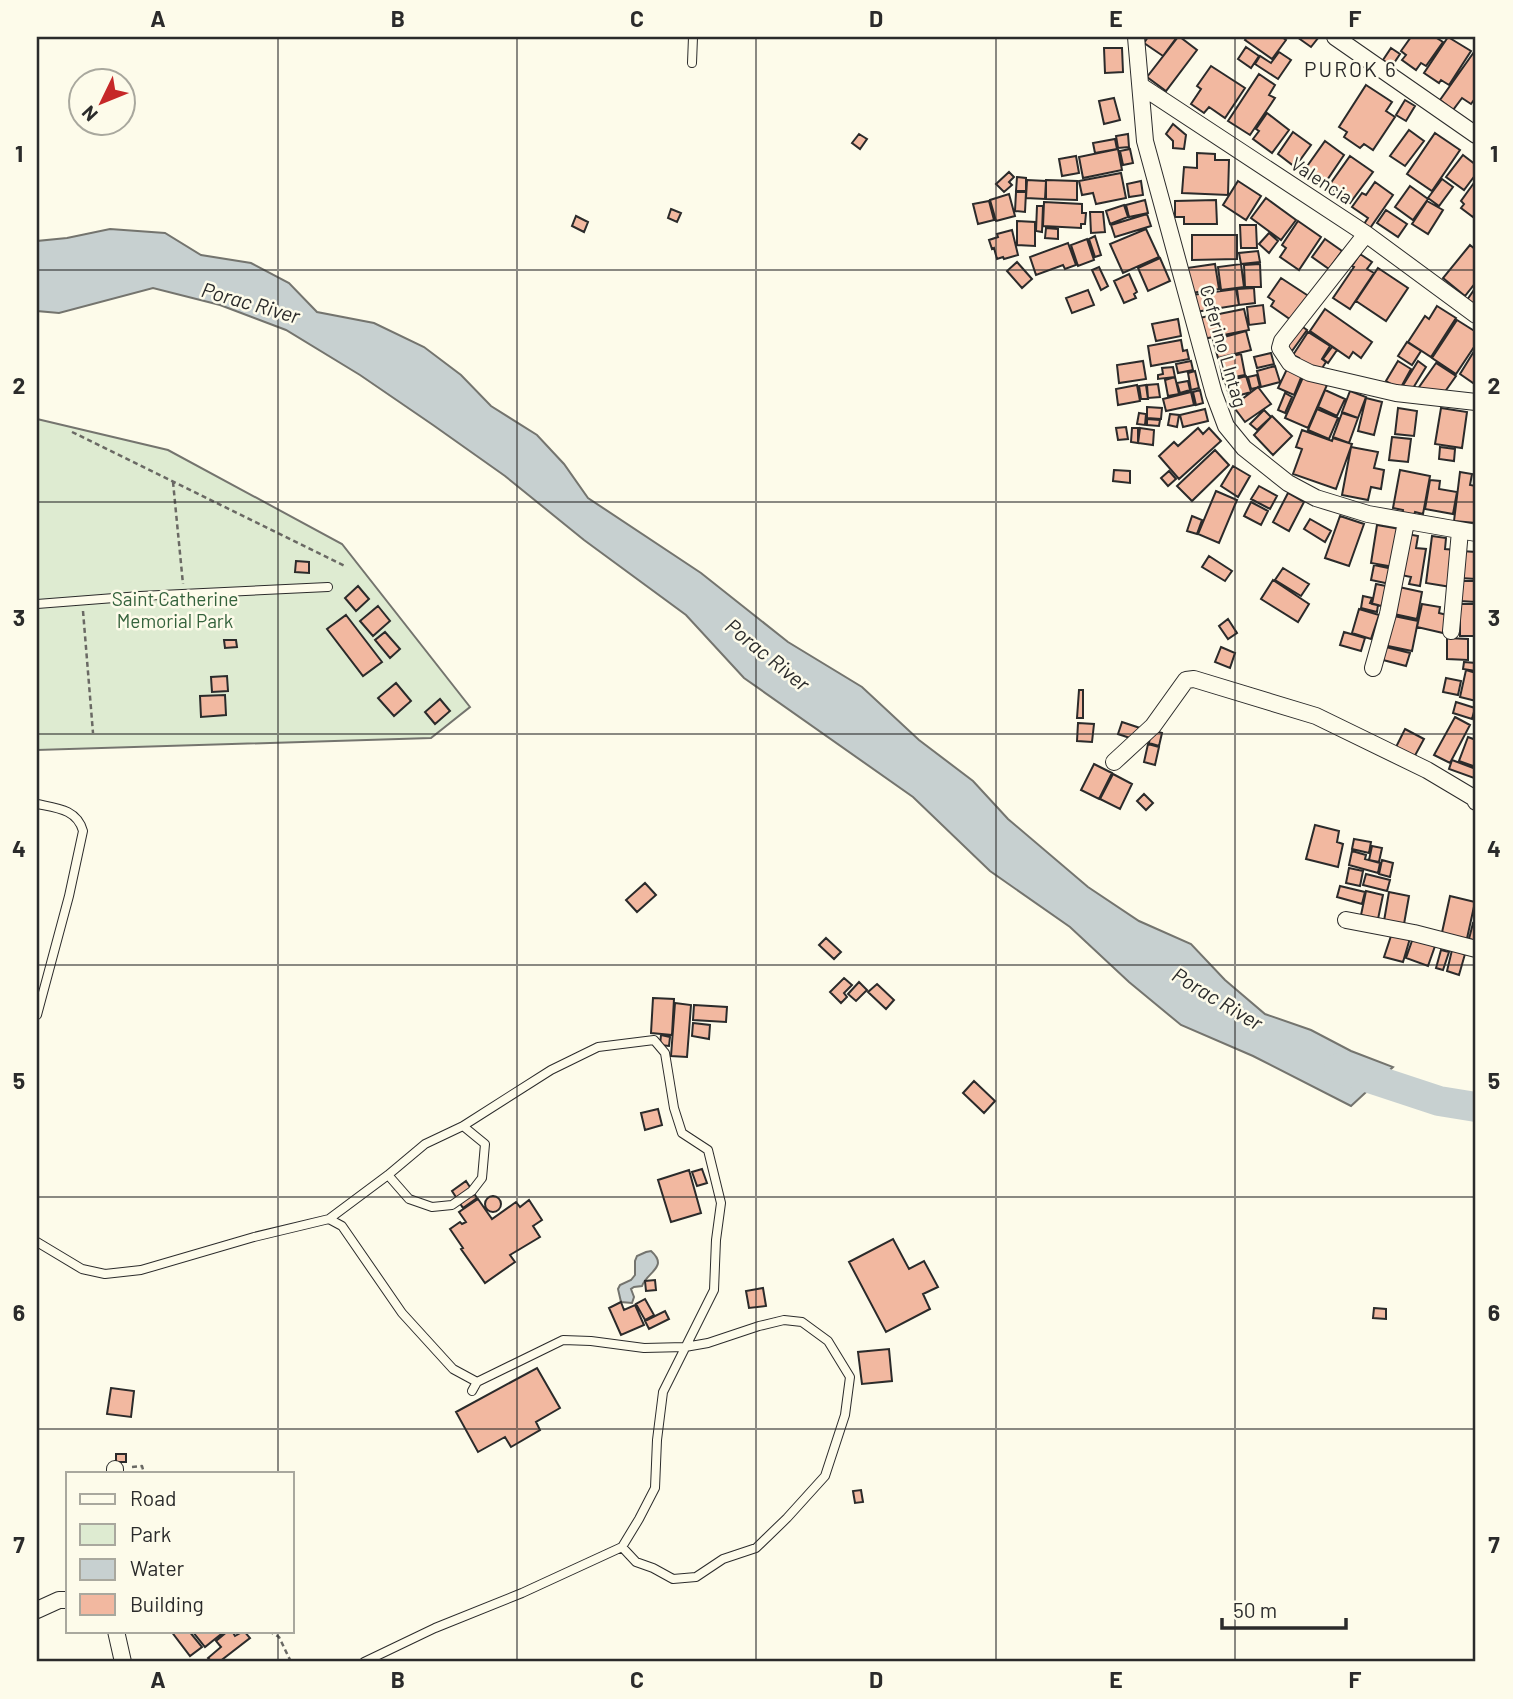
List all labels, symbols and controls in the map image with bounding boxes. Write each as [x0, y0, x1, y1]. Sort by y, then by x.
text: A [150, 4, 166, 32]
text: B [391, 4, 405, 32]
text: C [630, 4, 644, 32]
text: D [869, 4, 883, 32]
text: E [1109, 4, 1123, 32]
text: F [1349, 4, 1362, 32]
district label: PUROK 6 [1304, 56, 1398, 81]
north arrow [66, 66, 136, 136]
text: N [76, 101, 102, 126]
text: 1 [15, 139, 23, 167]
text: 1 [1490, 139, 1498, 167]
street label: Valencia [1287, 152, 1357, 208]
water label: Porac River [199, 276, 304, 328]
street label: Ceferino LIntag [1196, 282, 1252, 410]
text: 2 [13, 371, 25, 399]
text: 2 [1488, 371, 1500, 399]
park label: Saint Catherine Memorial Park [112, 587, 238, 632]
text: 3 [13, 603, 25, 631]
text: 3 [1488, 603, 1500, 631]
water label: Porac River [721, 613, 816, 696]
text: 4 [12, 834, 26, 862]
text: 4 [1487, 834, 1501, 862]
water label: Porac River [1168, 961, 1268, 1035]
text: 5 [13, 1066, 25, 1094]
text: 5 [1488, 1066, 1500, 1094]
text: 6 [13, 1298, 25, 1326]
text: 6 [1488, 1298, 1500, 1326]
legend [66, 1472, 294, 1632]
text: Road [130, 1485, 176, 1510]
text: Park [130, 1521, 171, 1546]
text: 7 [13, 1530, 25, 1558]
text: 7 [1488, 1530, 1500, 1558]
text: Water [130, 1555, 185, 1580]
scale bar [1222, 1587, 1347, 1631]
text: Building [130, 1591, 204, 1616]
text: 50 m [1233, 1597, 1277, 1622]
text: A [150, 1665, 166, 1693]
text: B [391, 1665, 405, 1693]
text: C [630, 1665, 644, 1693]
text: D [869, 1665, 883, 1693]
text: E [1109, 1665, 1123, 1693]
text: F [1349, 1665, 1362, 1693]

